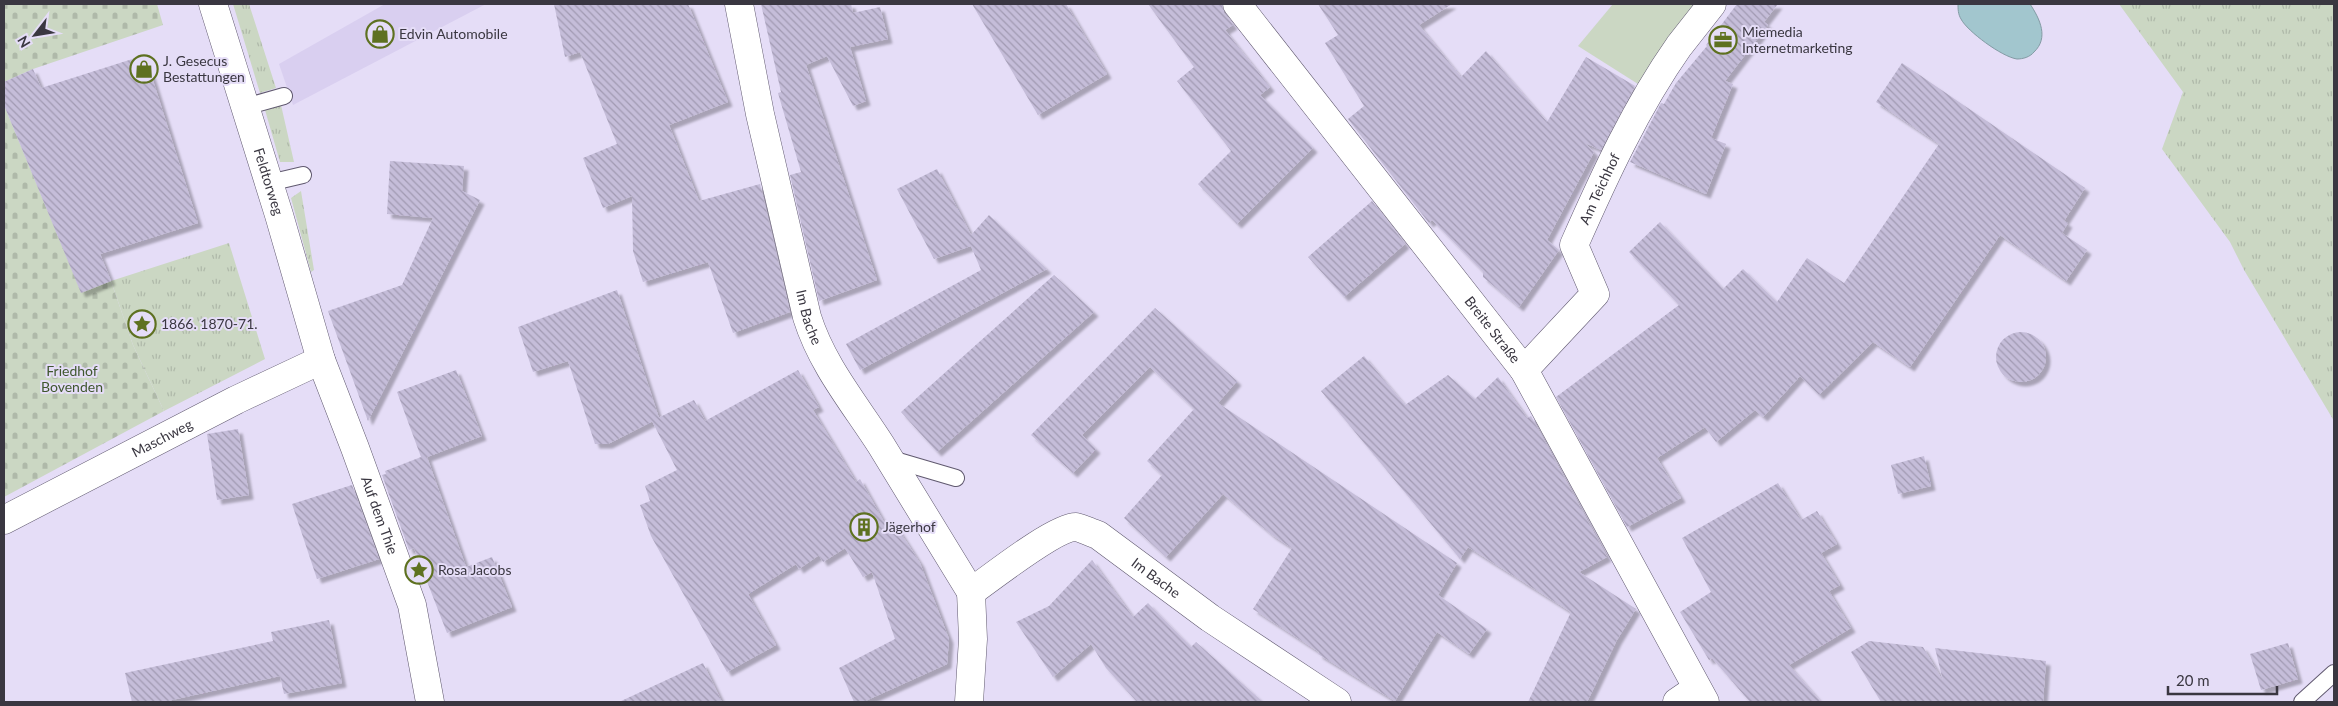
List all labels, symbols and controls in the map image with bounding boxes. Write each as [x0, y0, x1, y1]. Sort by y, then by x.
north arrow [10, 10, 60, 60]
shop icon: Edvin Automobile [365, 19, 395, 49]
place label: Miemedia Internetmarketing [1742, 23, 1853, 56]
place label: Edvin Automobile [399, 25, 508, 42]
office icon: Miemedia Internetmarketing [1708, 25, 1738, 55]
text: N [13, 33, 33, 51]
place label: J. Gesecus Bestattungen [163, 52, 245, 85]
shop icon: J. Gesecus Bestattungen [129, 54, 159, 84]
street label: Feldtorweg [251, 146, 287, 217]
street label: Am Teichhof [1575, 150, 1623, 227]
street label: Im Bache [793, 288, 826, 347]
street label: Breite Straße [1461, 293, 1524, 366]
place icon: 1866. 1870-71. [127, 309, 157, 339]
place label: 1866. 1870-71. [161, 315, 258, 332]
park label: Friedhof Bovenden [41, 362, 103, 395]
street label: Maschweg [129, 415, 195, 460]
street label: Auf dem Thie [358, 474, 402, 557]
building icon: Jägerhof [849, 512, 879, 542]
place label: Jägerhof [883, 518, 936, 535]
street label: Im Bache [1128, 554, 1184, 601]
place icon: Rosa Jacobs [404, 555, 434, 585]
place label: Rosa Jacobs [438, 561, 511, 578]
scale bar [2168, 664, 2277, 696]
text: 20 m [2176, 671, 2210, 689]

